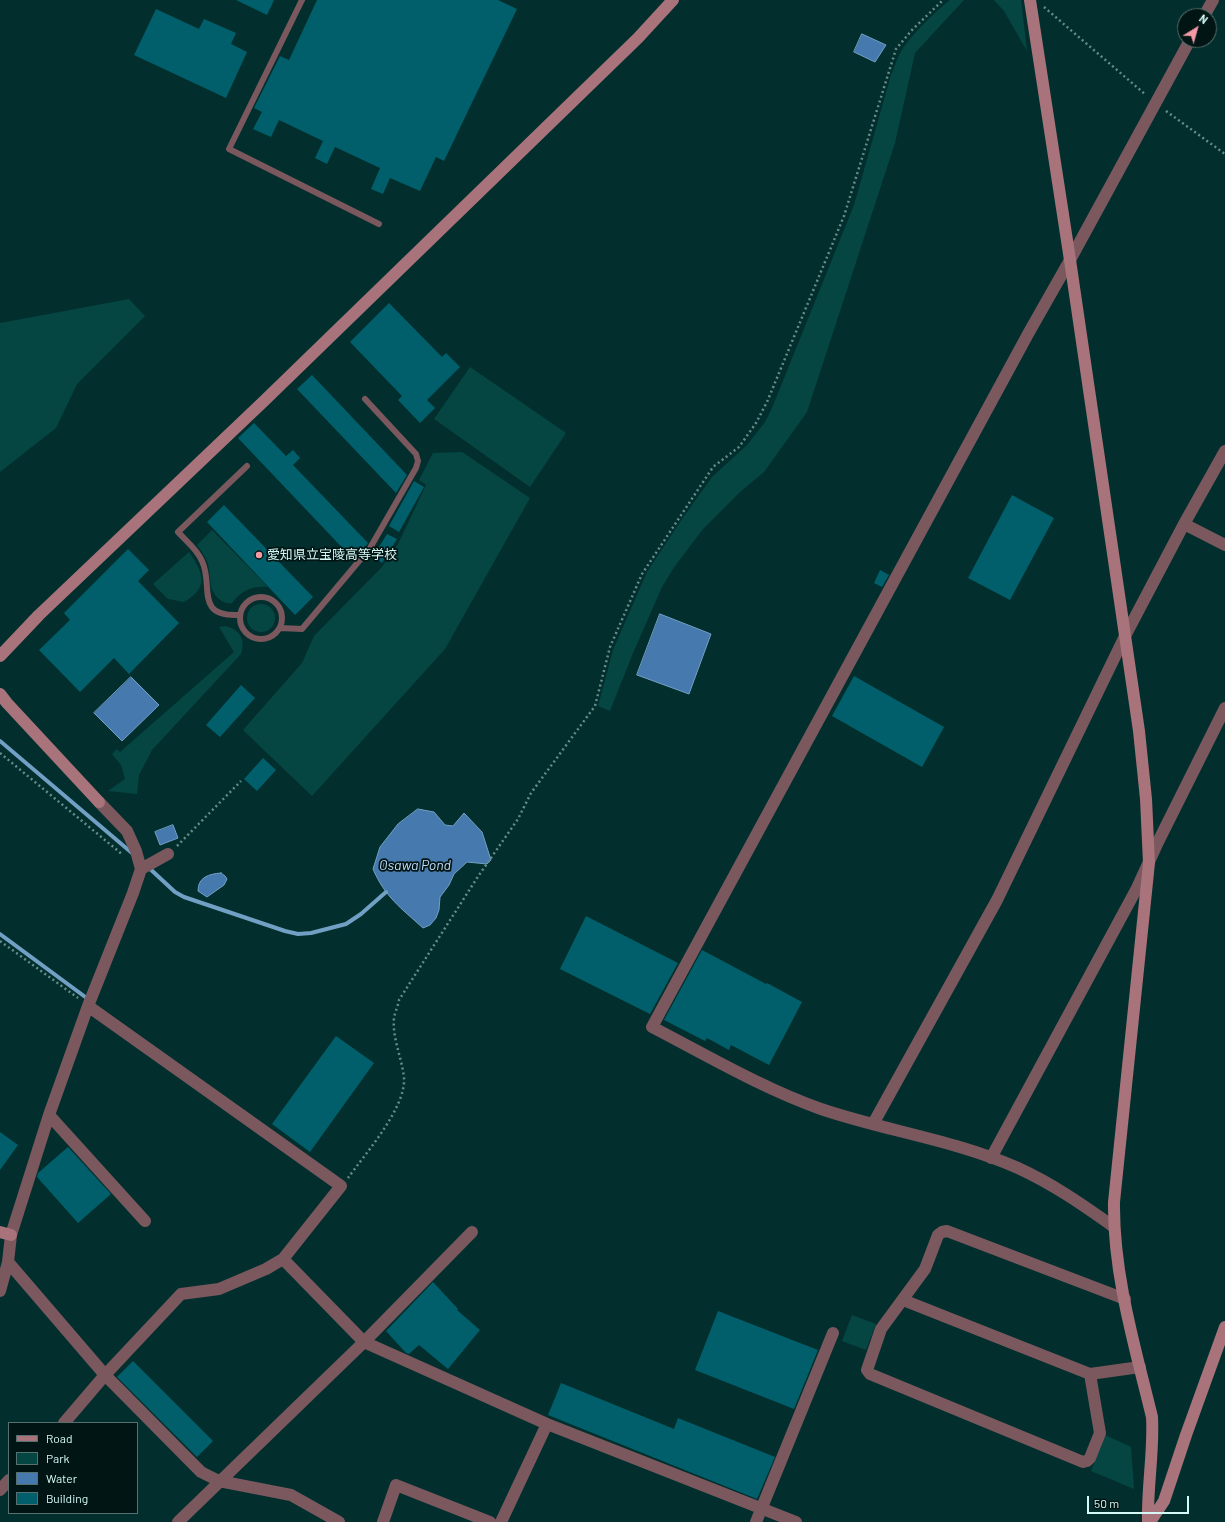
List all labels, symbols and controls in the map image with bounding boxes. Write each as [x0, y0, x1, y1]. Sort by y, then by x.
north arrow [1177, 8, 1217, 48]
text: N [1197, 11, 1211, 26]
place label: 愛知県立宝陵高等学校 [267, 547, 397, 563]
marker: 愛知県立宝陵高等学校 [254, 550, 264, 560]
water label: Osawa Pond [379, 857, 451, 873]
legend [8, 1422, 138, 1514]
text: Road [46, 1431, 73, 1445]
text: Park [46, 1451, 70, 1465]
text: Water [46, 1471, 77, 1485]
scale bar [1089, 1488, 1191, 1514]
text: Building [46, 1491, 88, 1505]
text: 50 m [1094, 1496, 1119, 1510]

